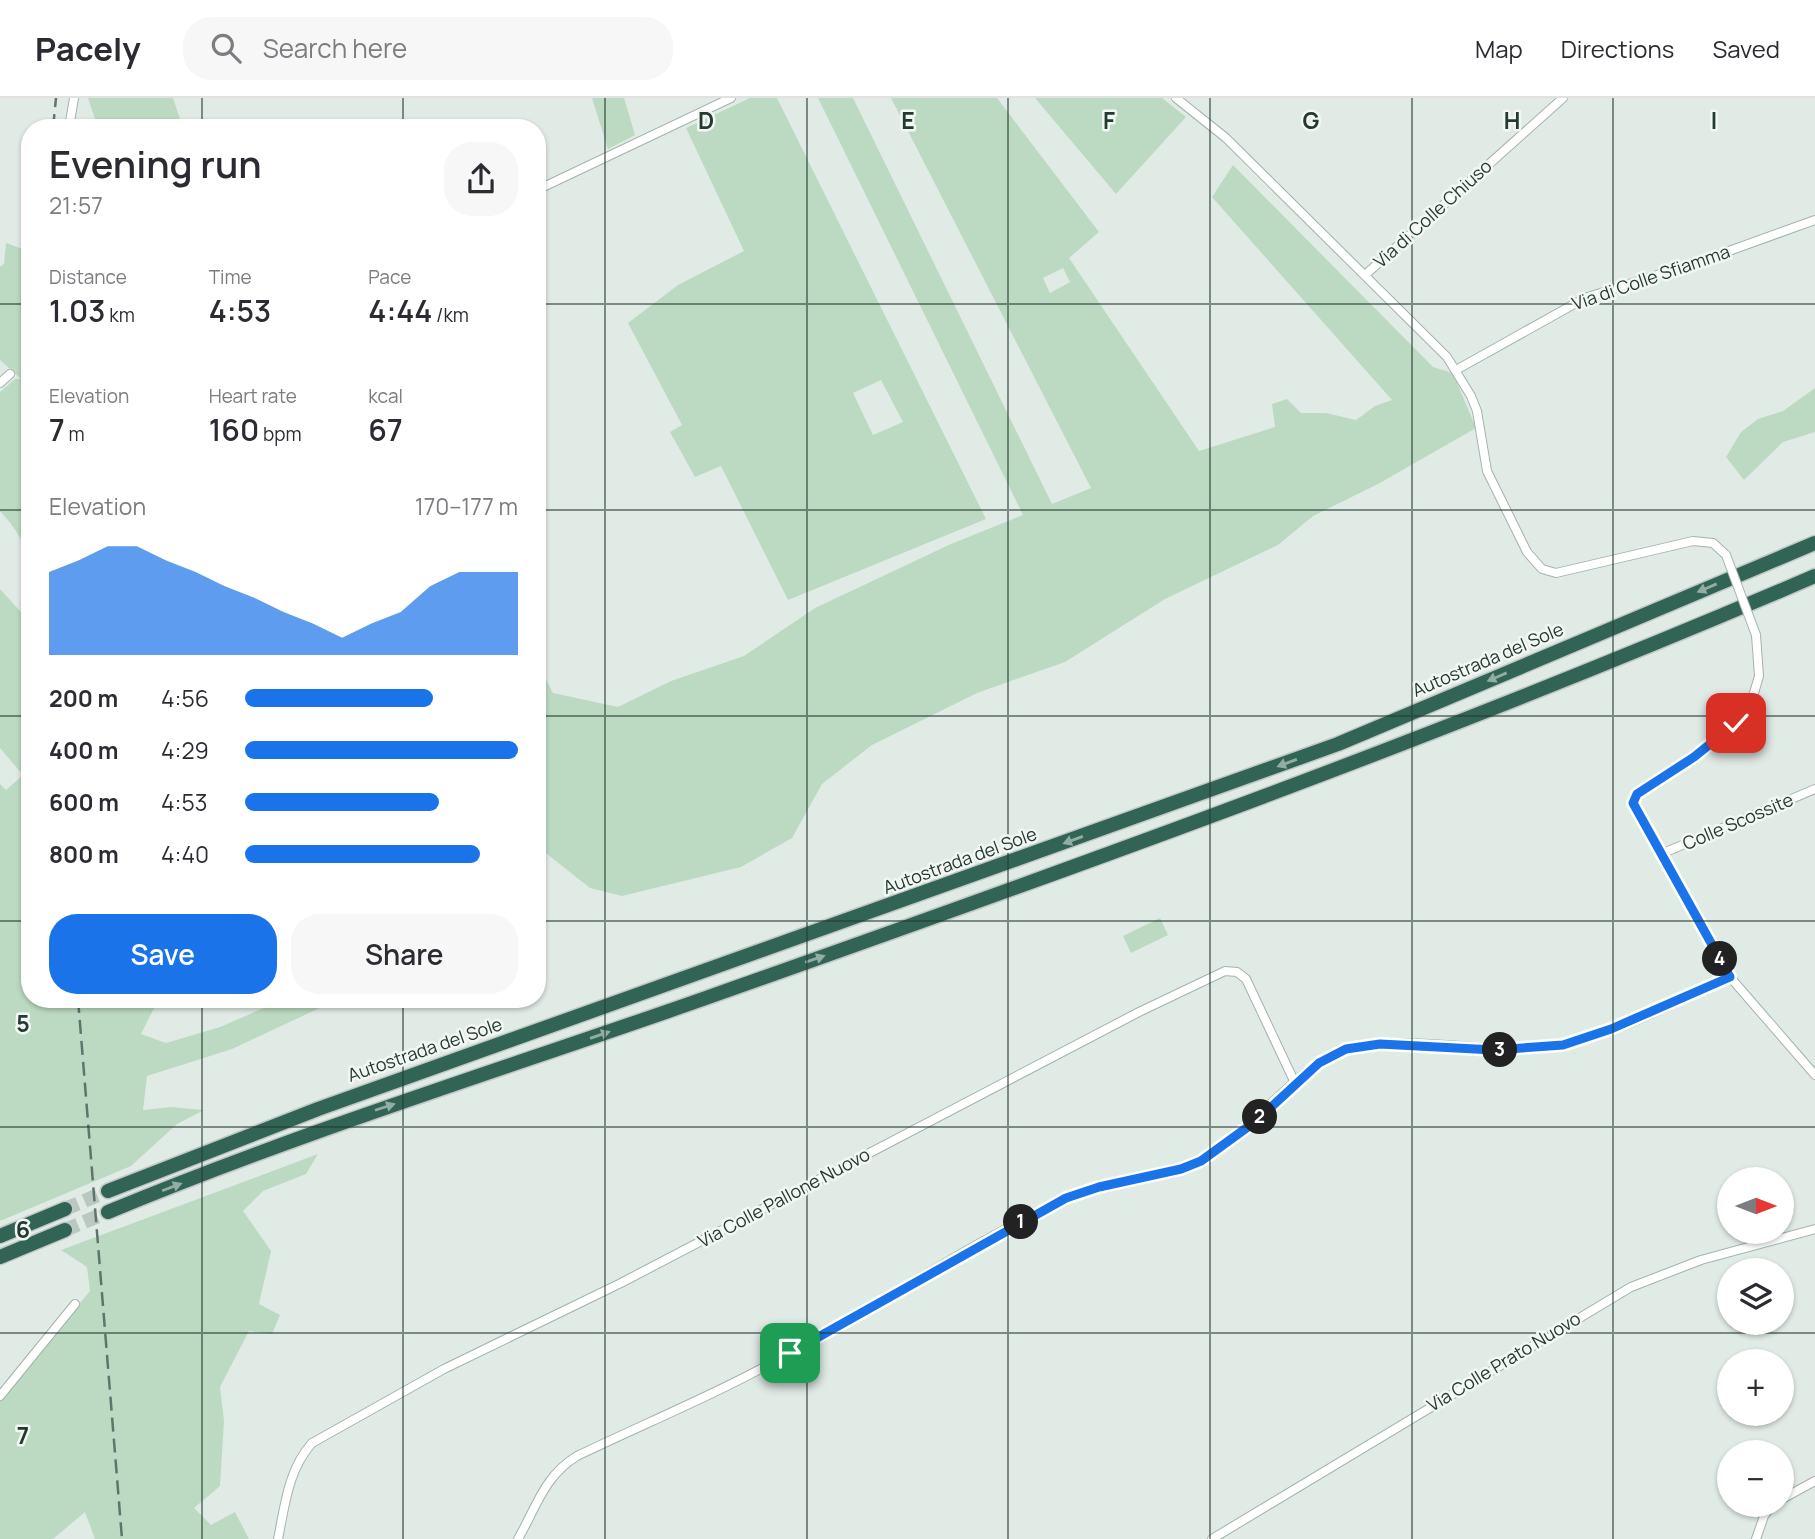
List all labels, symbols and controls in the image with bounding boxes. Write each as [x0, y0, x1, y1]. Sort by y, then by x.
search box [183, 17, 673, 80]
text: Pacely [35, 26, 141, 71]
icon: search [207, 29, 245, 67]
text: Search here [263, 30, 407, 66]
text: Map [1475, 32, 1523, 65]
text: Directions [1561, 32, 1674, 65]
text: Saved [1712, 32, 1780, 65]
text: D [698, 104, 714, 136]
text: E [901, 104, 915, 136]
text: F [1103, 104, 1115, 136]
text: G [1303, 104, 1320, 136]
text: H [1504, 104, 1520, 136]
text: I [1711, 104, 1717, 136]
text: Evening run [49, 137, 262, 189]
button: share [444, 142, 518, 216]
street label: Via di Colle Chiuso [1368, 154, 1497, 273]
text: 21:57 [49, 189, 103, 221]
street label: Via di Colle Sfiamma [1569, 239, 1733, 315]
text: Distance [49, 264, 127, 290]
text: Time [209, 264, 252, 290]
text: Pace [368, 264, 411, 290]
text: 1.03 [49, 290, 105, 331]
text: 4:53 [209, 290, 271, 331]
text: 4:44 [368, 290, 432, 331]
text: km [105, 302, 135, 328]
text: /km [432, 302, 469, 328]
text: Elevation [49, 383, 129, 409]
text: Heart rate [209, 383, 297, 409]
text: kcal [368, 383, 403, 409]
text: 7 [49, 409, 65, 450]
text: 160 [209, 409, 259, 450]
text: 67 [368, 409, 403, 450]
text: m [65, 421, 85, 447]
text: bpm [259, 421, 302, 447]
text: Elevation [49, 490, 146, 522]
text: 170–177 m [415, 490, 518, 522]
one-way arrow [1697, 582, 1717, 594]
street label: Autostrada del Sole [1408, 616, 1567, 702]
one-way arrow [1487, 671, 1508, 682]
text: 200 m [49, 682, 118, 714]
text: 4:56 [161, 682, 209, 714]
pin [1706, 693, 1766, 753]
icon: check [1717, 704, 1755, 742]
text: 400 m [49, 734, 119, 766]
text: 4:29 [161, 734, 209, 766]
one-way arrow [1276, 758, 1297, 769]
text: 600 m [49, 786, 119, 818]
text: 4:53 [161, 786, 207, 818]
street label: Colle Scossite [1679, 787, 1797, 855]
street label: Autostrada del Sole [879, 821, 1040, 899]
one-way arrow [1062, 835, 1083, 846]
text: 800 m [49, 838, 119, 870]
text: 4:40 [161, 838, 209, 870]
button: Save [49, 914, 277, 994]
button: Share [291, 914, 518, 994]
pin: 4 [1702, 942, 1738, 976]
text: 4 [1714, 945, 1725, 971]
one-way arrow [805, 953, 826, 964]
text: 5 [16, 1007, 30, 1039]
street label: Autostrada del Sole [344, 1011, 505, 1087]
one-way arrow [590, 1029, 611, 1040]
pin: 3 [1482, 1032, 1518, 1068]
text: 3 [1494, 1036, 1505, 1062]
pin: 2 [1242, 1100, 1278, 1134]
one-way arrow [374, 1101, 395, 1112]
text: 2 [1254, 1103, 1265, 1129]
street label: Via Colle Pallone Nuovo [693, 1142, 874, 1253]
north arrow [1717, 1167, 1794, 1244]
map controls [1717, 1167, 1794, 1517]
one-way arrow [161, 1181, 182, 1192]
pin: 1 [1004, 1204, 1038, 1240]
text: 1 [1016, 1208, 1025, 1234]
text: 6 [16, 1213, 30, 1245]
button: layers [1717, 1258, 1794, 1335]
street label: Via Colle Prato Nuovo [1422, 1306, 1585, 1417]
pin [760, 1323, 820, 1383]
icon: arrive [771, 1334, 809, 1372]
button: + [1717, 1349, 1794, 1426]
text: 7 [17, 1419, 29, 1451]
button: − [1717, 1440, 1794, 1517]

